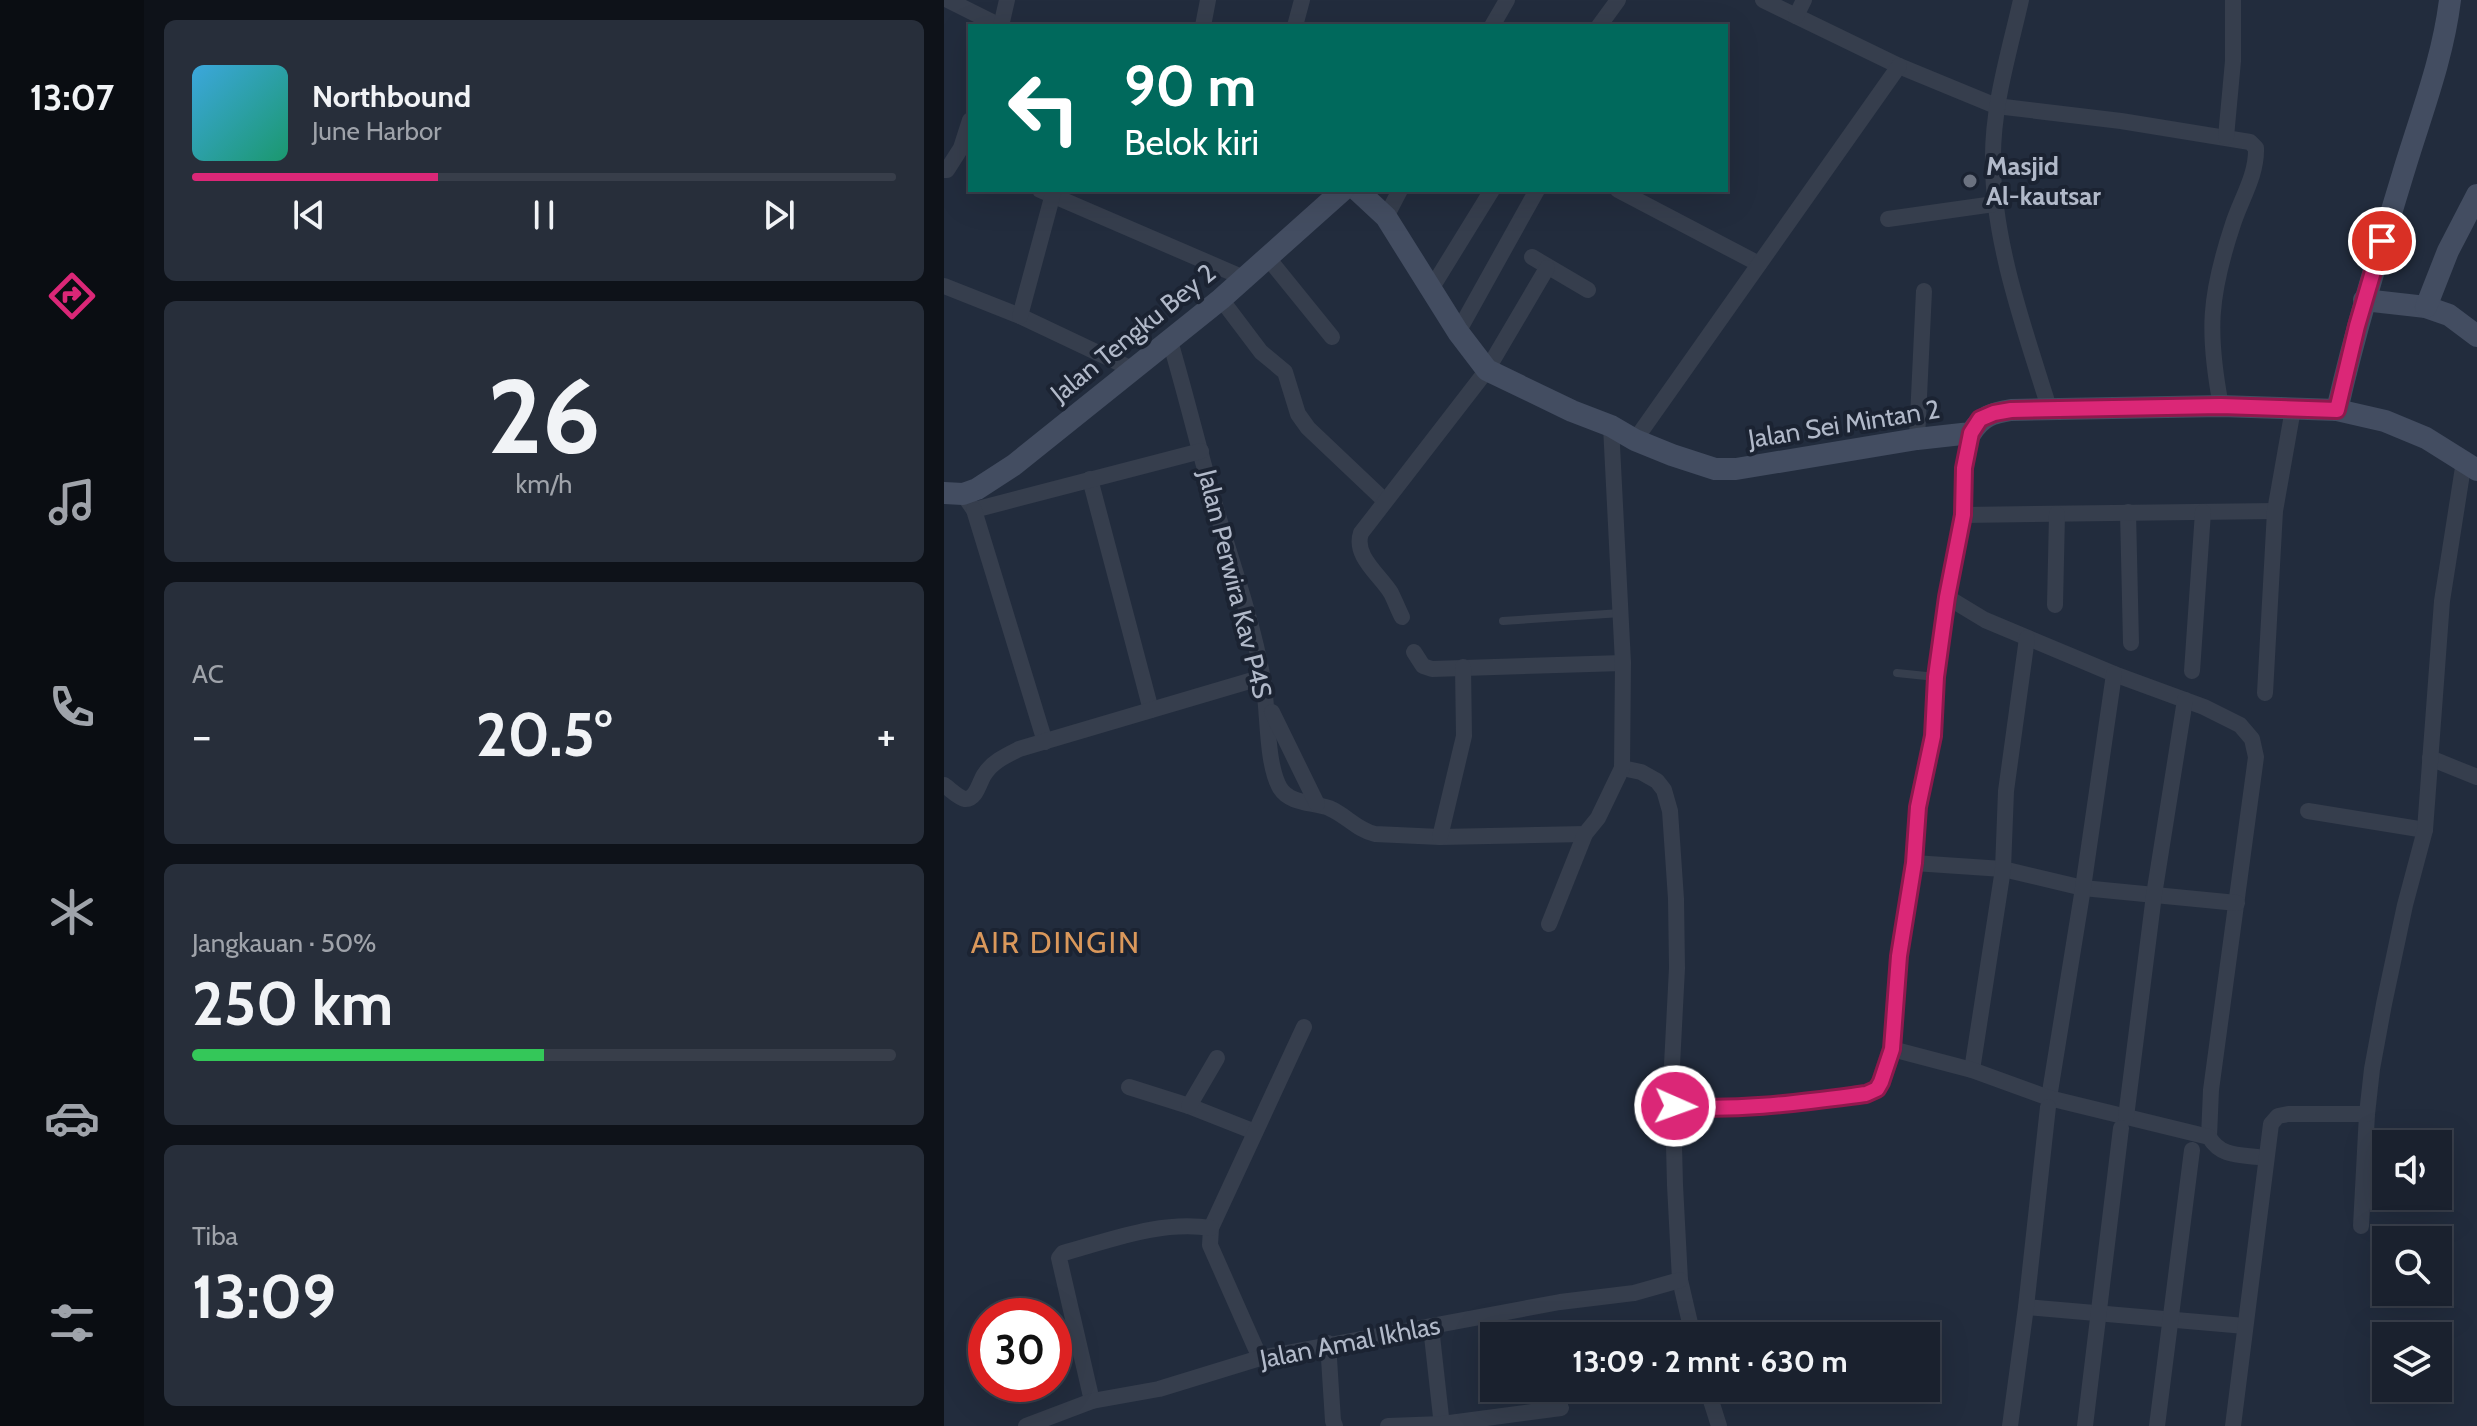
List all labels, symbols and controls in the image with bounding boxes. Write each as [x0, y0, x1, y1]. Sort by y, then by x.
text: 90 m [1124, 52, 1256, 120]
icon: left [992, 56, 1096, 160]
text: 13:07 [30, 75, 114, 119]
text: Northbound [312, 78, 471, 115]
text: June Harbor [312, 115, 441, 147]
text: Belok kiri [1124, 120, 1259, 164]
place label: Masjid Al-kautsar [1986, 150, 2101, 212]
marker: Masjid Al-kautsar [1961, 172, 1979, 190]
icon: previous [287, 193, 331, 237]
icon: pause [522, 193, 566, 237]
icon: next [757, 193, 801, 237]
pin [2348, 207, 2416, 275]
icon: arrive [2360, 219, 2404, 263]
street label: Jalan Tengku Bey 2 [1043, 257, 1222, 410]
icon: directions [44, 268, 100, 324]
text: 26 [487, 353, 601, 479]
street label: Jalan Sei Mintan 2 [1745, 393, 1942, 455]
street label: Jalan Perwira Kav P4S [1191, 465, 1279, 702]
text: km/h [516, 468, 572, 500]
icon: music [44, 474, 100, 530]
text: AC [192, 658, 224, 690]
icon: phone [44, 679, 100, 735]
text: 20.5° [476, 698, 612, 771]
text: − [192, 709, 211, 762]
text: + [877, 709, 896, 762]
icon: climate [44, 884, 100, 940]
district label: AIR DINGIN [971, 924, 1141, 961]
text: Jangkauan · 50% [192, 927, 376, 959]
text: 250 km [192, 967, 393, 1040]
position arrow [1633, 1064, 1717, 1148]
icon: car [44, 1090, 100, 1146]
map controls [2372, 1130, 2452, 1402]
button: sound [2372, 1130, 2452, 1210]
text: Tiba [192, 1220, 238, 1252]
button: search [2372, 1226, 2452, 1306]
text: 13:09 [192, 1260, 336, 1333]
icon: filters [44, 1295, 100, 1351]
speed limit sign: 30 [968, 1298, 1072, 1402]
street label: Jalan Amal Ikhlas [1256, 1309, 1443, 1375]
button: layers [2372, 1322, 2452, 1402]
text: 13:09 · 2 mnt · 630 m [1572, 1343, 1848, 1380]

